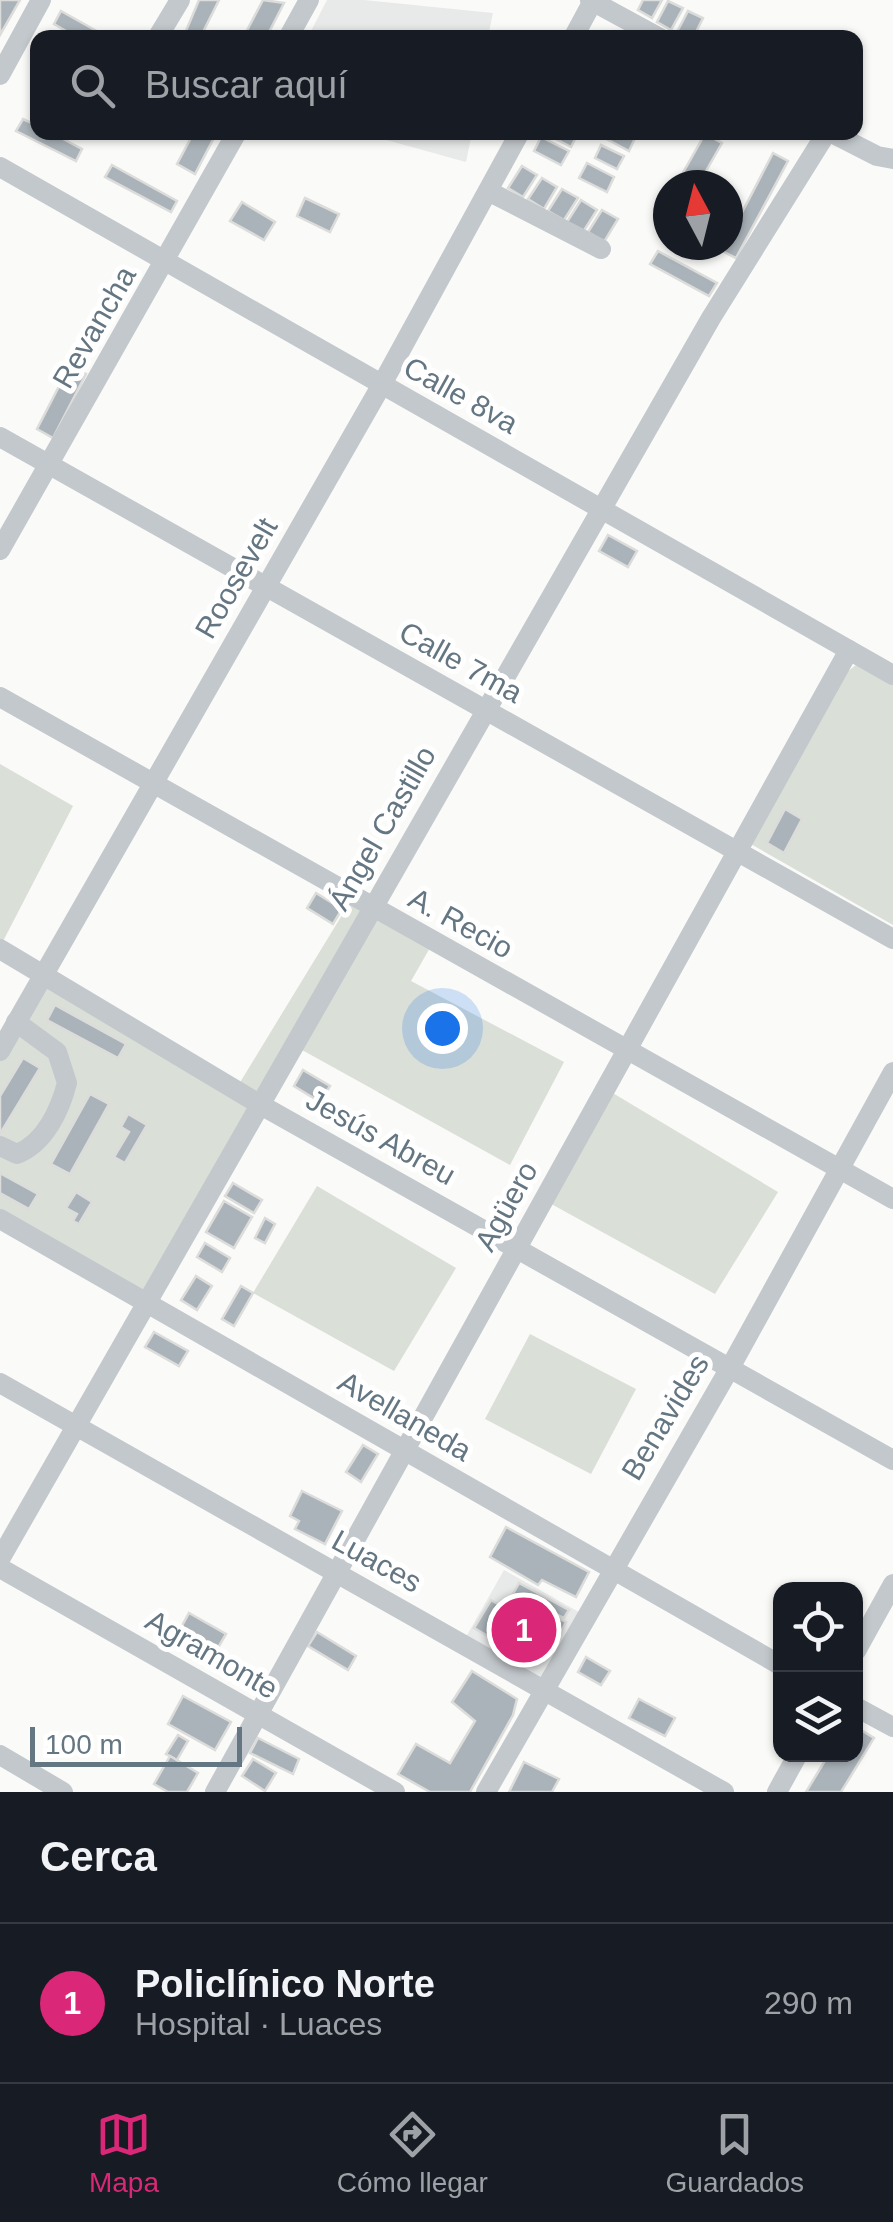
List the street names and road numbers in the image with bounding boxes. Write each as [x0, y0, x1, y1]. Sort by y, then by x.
street label: Revancha [46, 260, 142, 394]
street label: Calle 8va [398, 350, 524, 440]
street label: Roosevelt [188, 511, 284, 644]
street label: Calle 7ma [394, 615, 528, 709]
street label: Ángel Castillo [322, 740, 442, 916]
street label: A. Recio [403, 881, 519, 965]
street label: Jesús Abreu [301, 1083, 461, 1191]
street label: Agüero [468, 1156, 544, 1256]
street label: Benavides [615, 1348, 715, 1486]
street label: Avellaneda [333, 1365, 478, 1467]
street label: Luaces [327, 1523, 427, 1599]
street label: Agramonte [140, 1603, 284, 1705]

